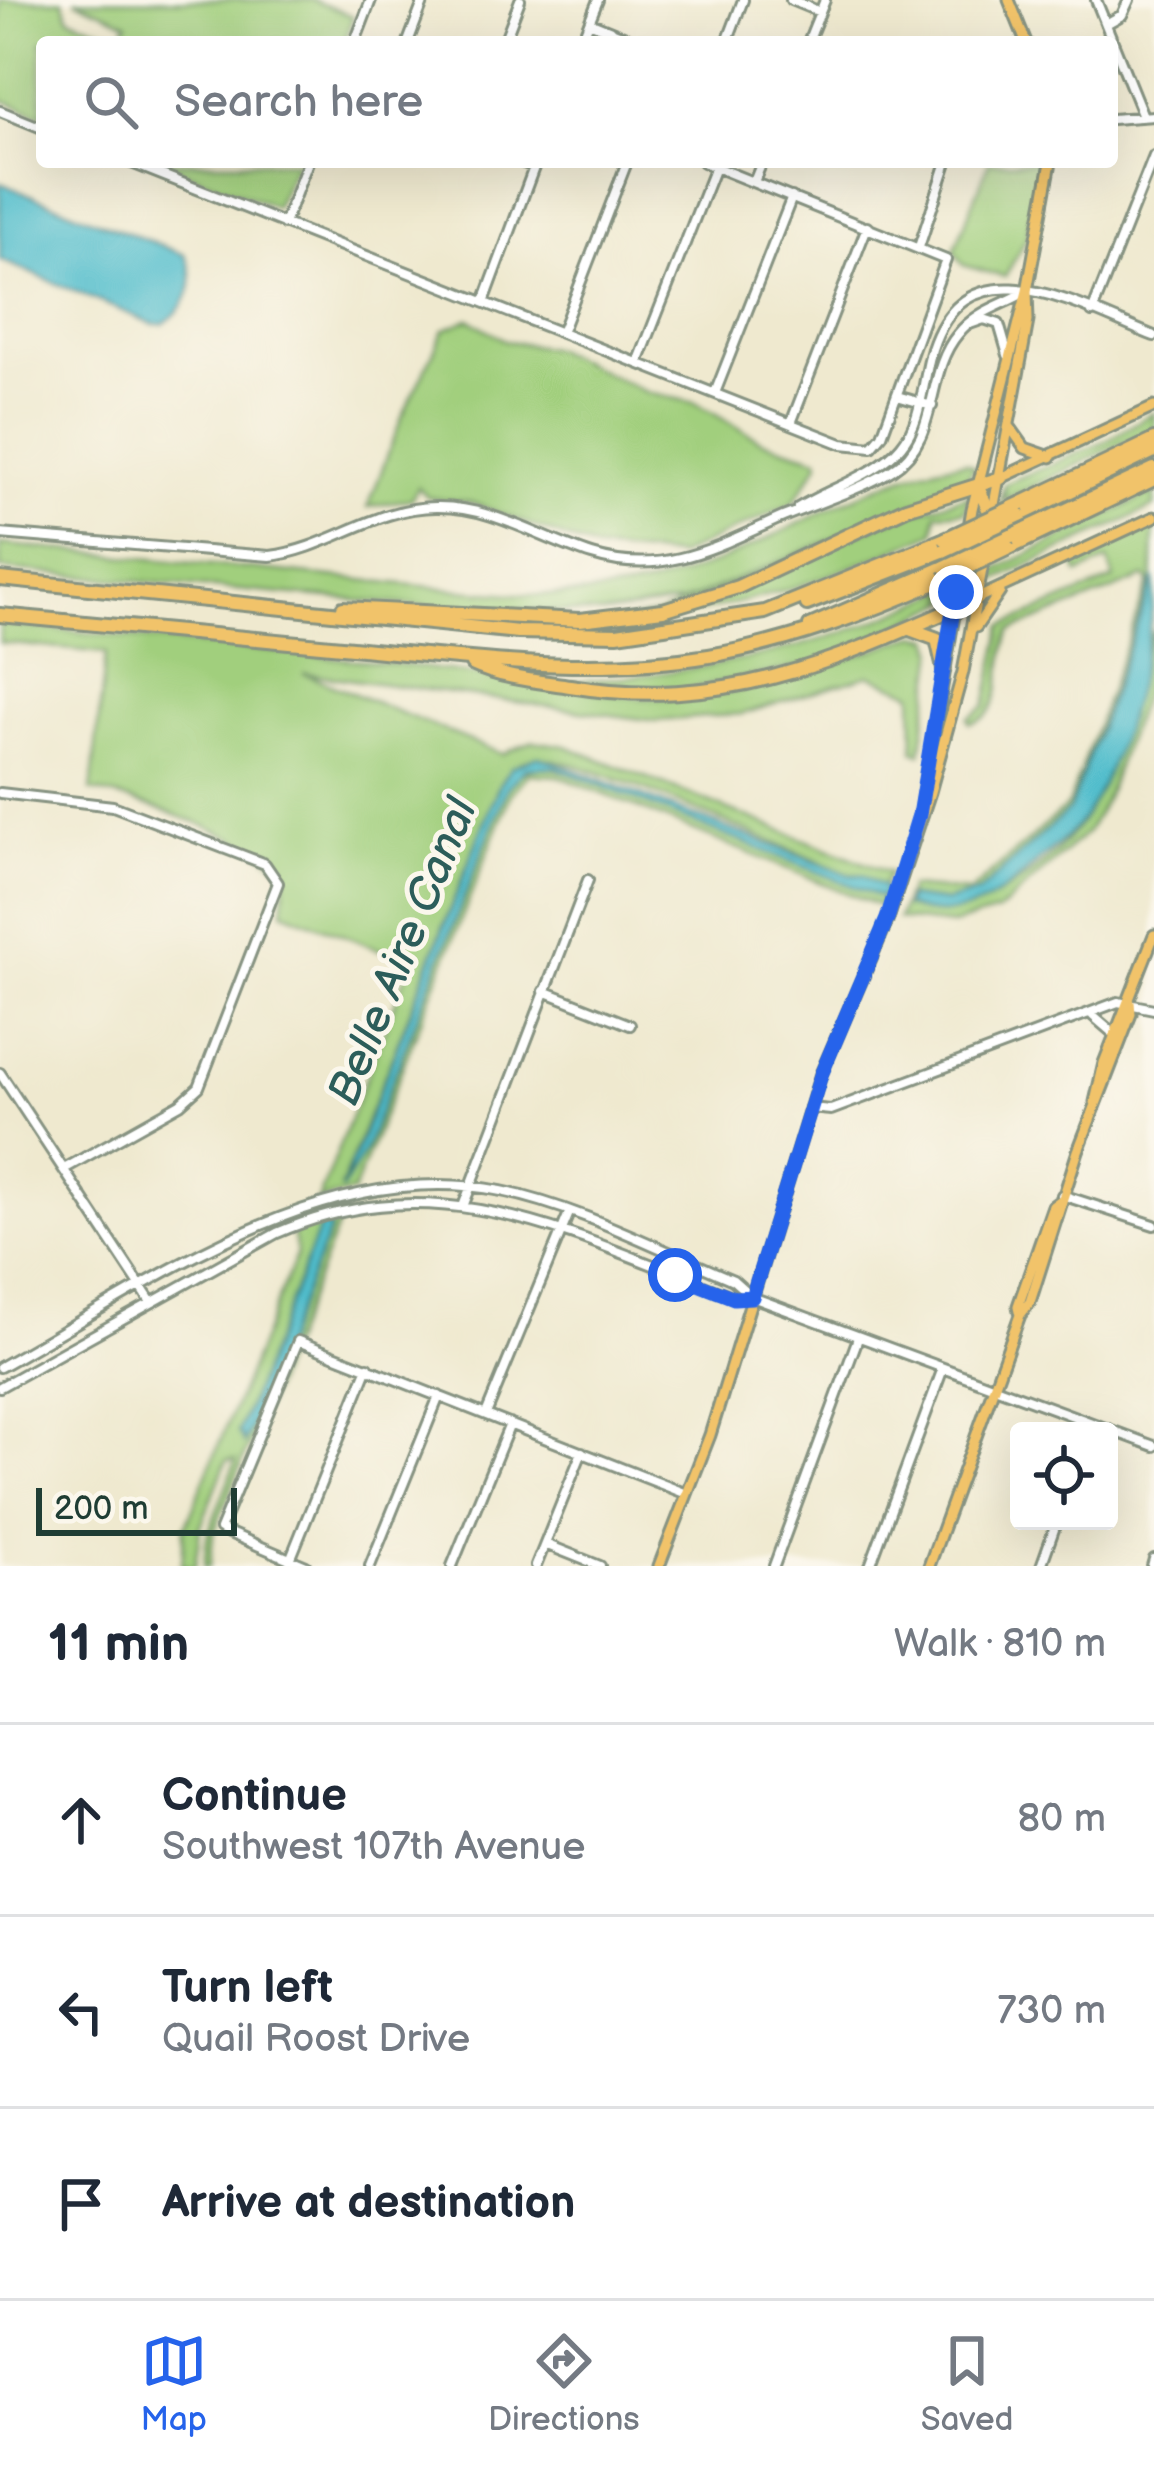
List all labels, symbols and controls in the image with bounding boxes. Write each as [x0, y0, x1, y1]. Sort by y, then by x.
search box [36, 36, 1118, 168]
icon: search [78, 69, 144, 135]
text: Search here [174, 75, 423, 130]
route end [929, 565, 983, 619]
water label: Belle Aire Canal [317, 789, 490, 1113]
route start [648, 1248, 702, 1302]
map controls [1010, 1422, 1118, 1530]
button: locate [1010, 1422, 1118, 1530]
scale bar [36, 1482, 237, 1535]
text: 200 m [54, 1489, 148, 1529]
text: 11 min [48, 1614, 189, 1675]
text: Walk · 810 m [894, 1621, 1106, 1668]
text: Continue [162, 1769, 347, 1824]
icon: ahead [48, 1787, 114, 1853]
text: 80 m [1018, 1796, 1106, 1843]
text: Southwest 107th Avenue [162, 1824, 585, 1871]
text: Turn left [162, 1961, 333, 2016]
icon: left [48, 1979, 114, 2045]
text: 730 m [997, 1988, 1106, 2035]
text: Quail Roost Drive [162, 2016, 470, 2063]
icon: arrive [48, 2171, 114, 2237]
text: Arrive at destination [162, 2176, 575, 2231]
tab: Map [141, 2328, 207, 2440]
tab: Directions [488, 2328, 640, 2440]
tab: Saved [921, 2328, 1013, 2440]

